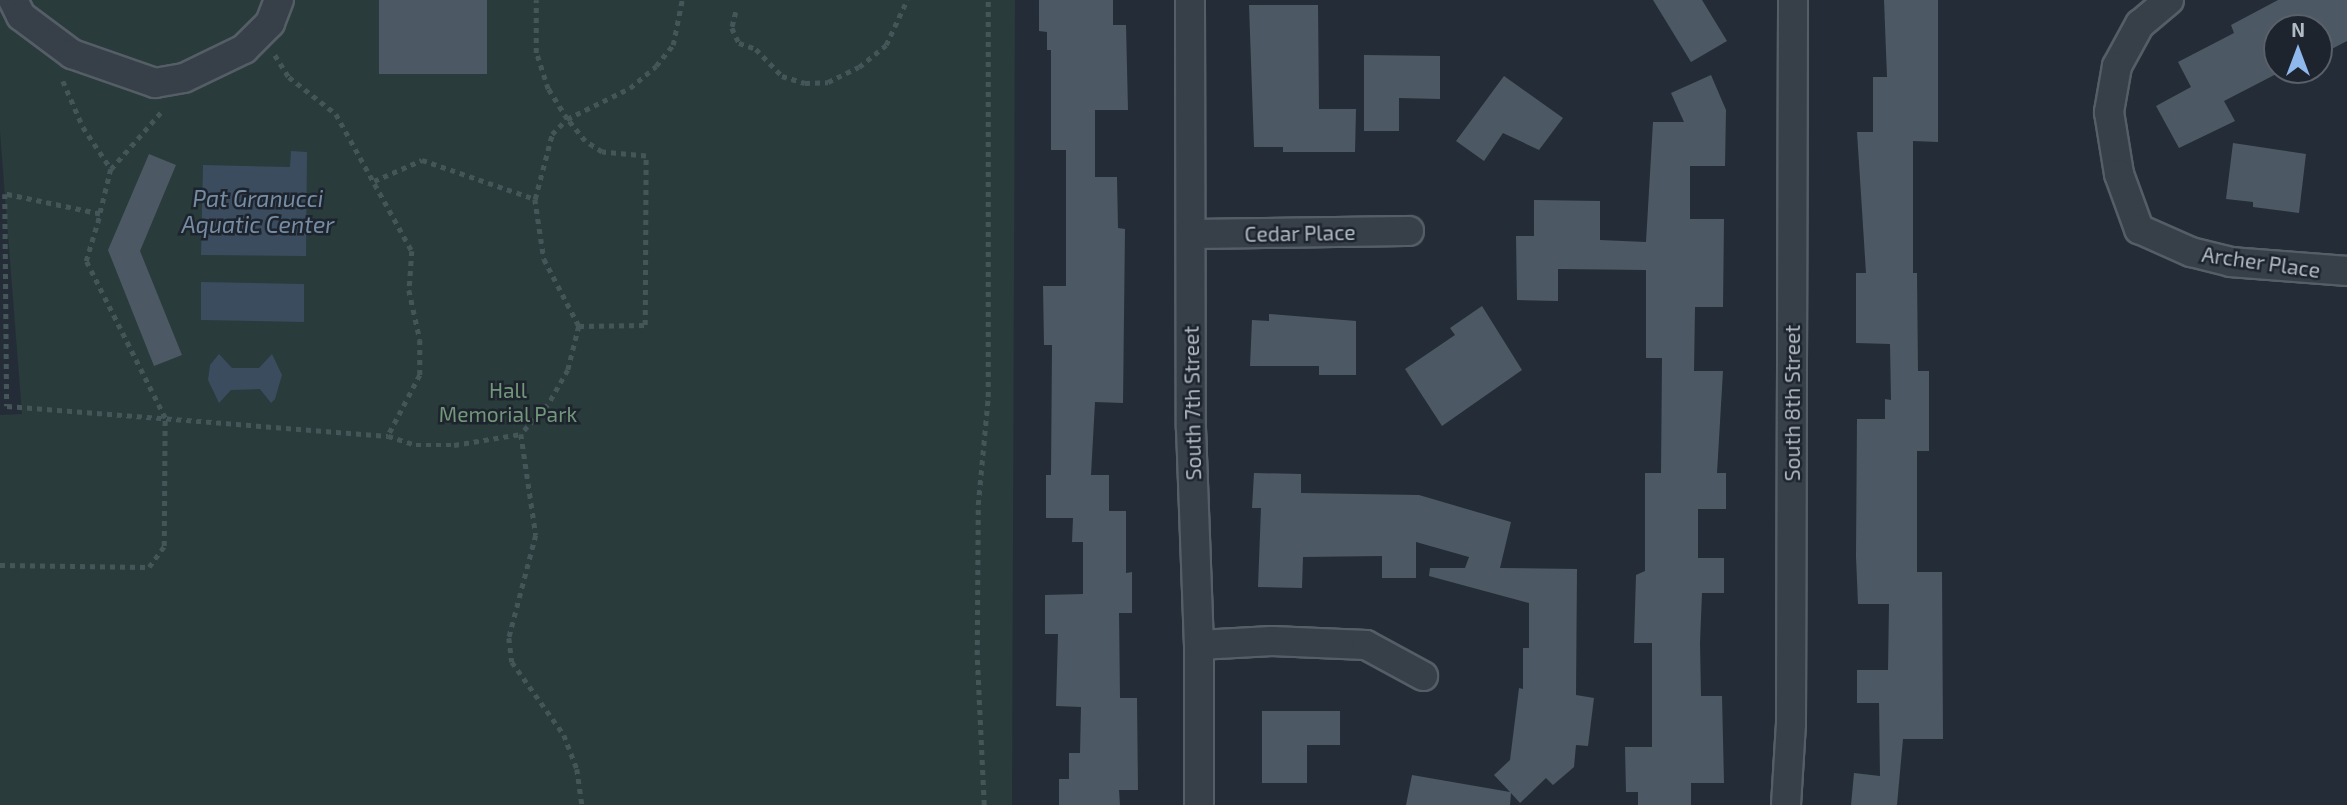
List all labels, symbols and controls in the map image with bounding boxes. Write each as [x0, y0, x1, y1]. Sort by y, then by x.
north arrow [2263, 14, 2333, 84]
text: N [2291, 18, 2305, 41]
water label: Pat Granucci Aquatic Center [182, 184, 334, 238]
street label: Cedar Place [1244, 219, 1356, 247]
street label: Archer Place [2200, 241, 2322, 283]
street label: South 8th Street [1779, 325, 1805, 481]
street label: South 7th Street [1178, 326, 1206, 480]
park label: Hall Memorial Park [438, 377, 578, 427]

